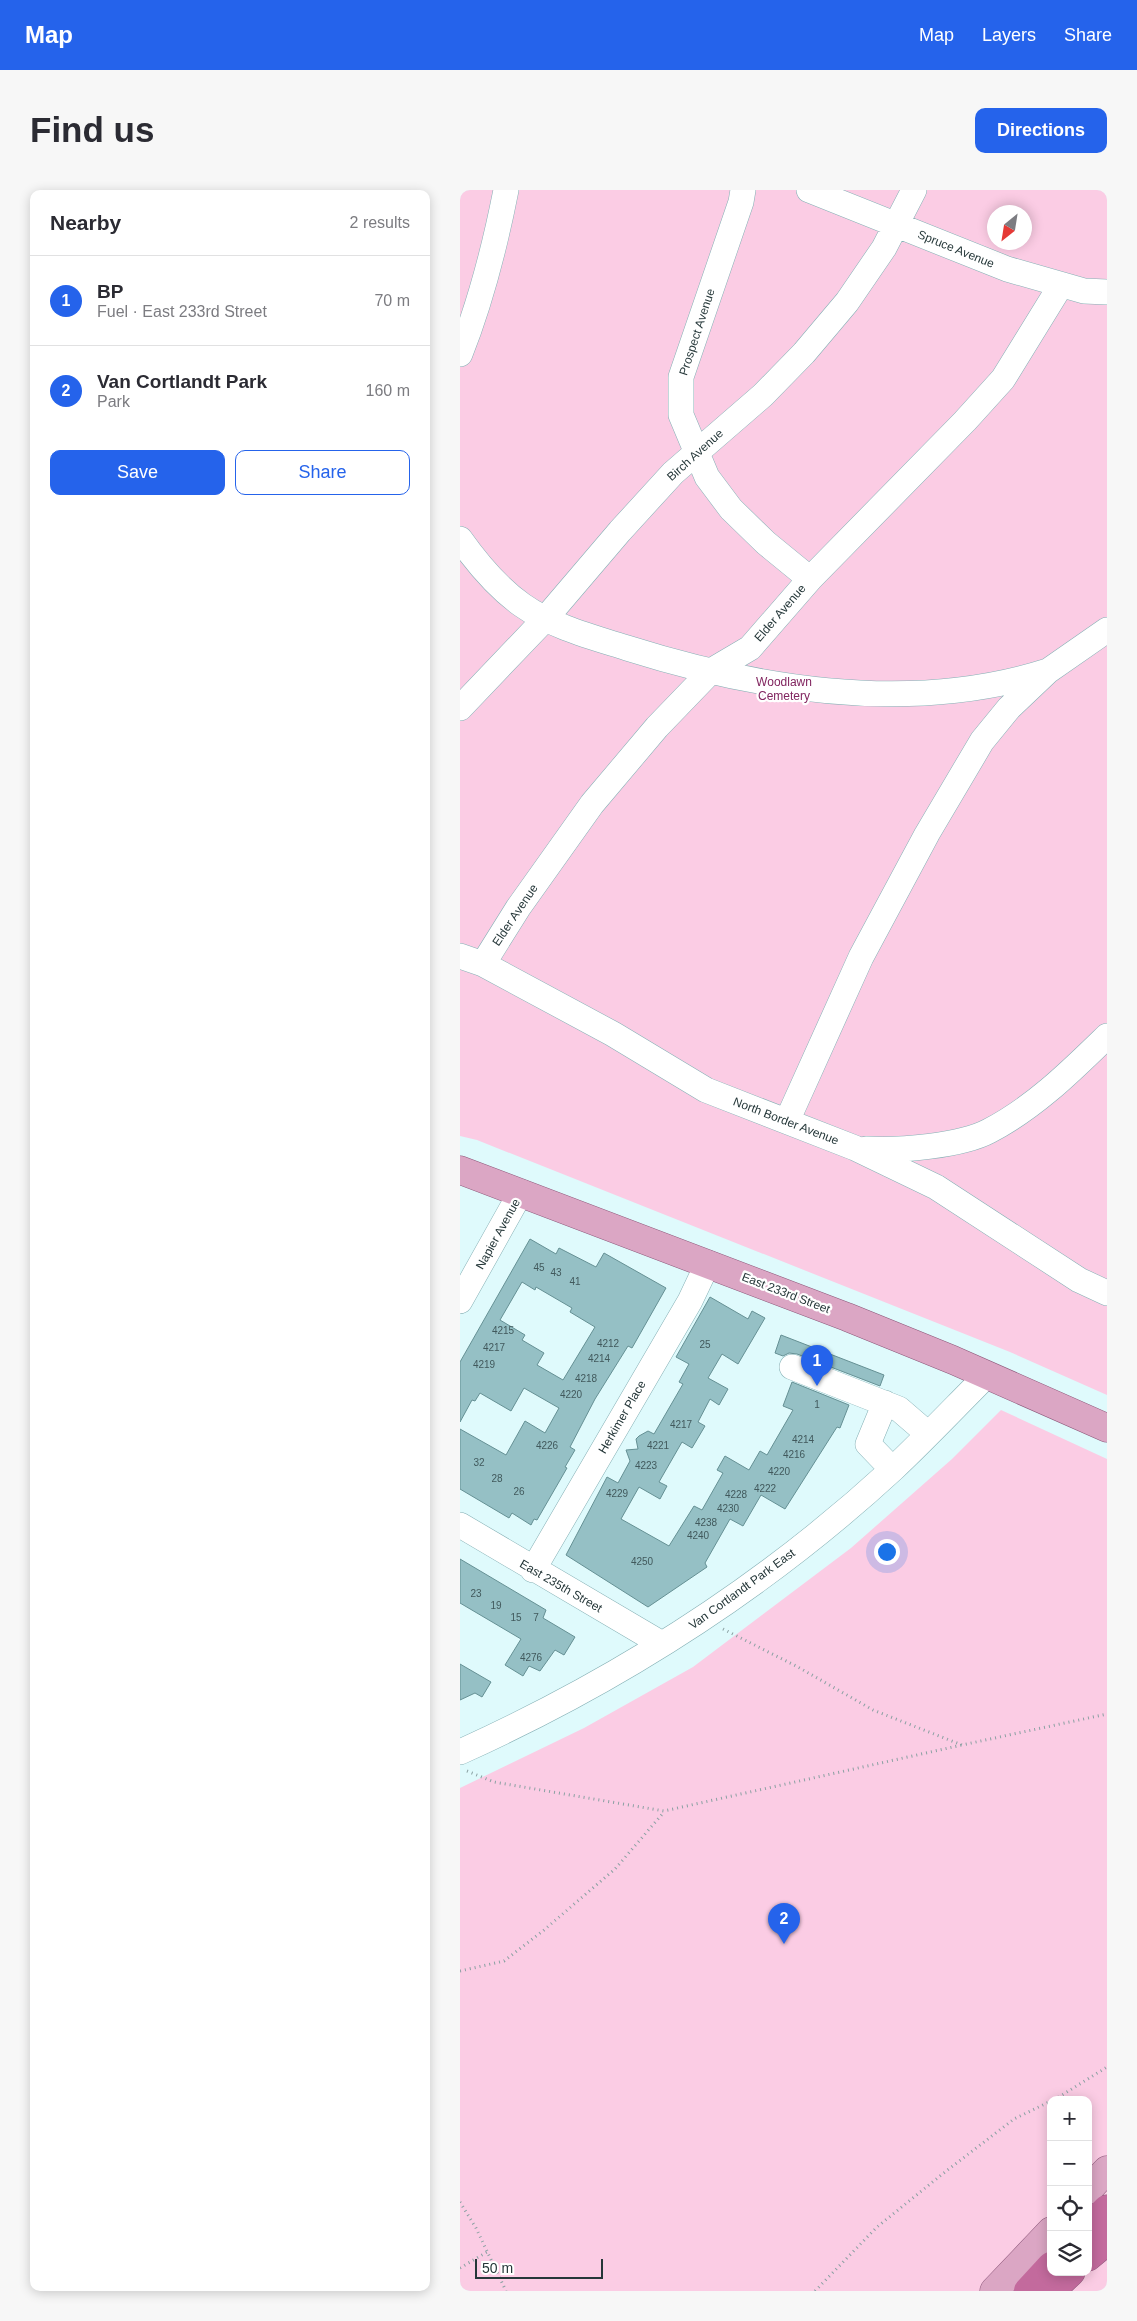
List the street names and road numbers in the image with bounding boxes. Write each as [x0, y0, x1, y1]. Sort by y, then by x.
street label: Spruce Avenue [916, 227, 997, 271]
street label: Prospect Avenue [676, 286, 718, 377]
street label: Birch Avenue [664, 426, 726, 484]
street label: Elder Avenue [751, 581, 809, 644]
street label: Elder Avenue [489, 881, 541, 948]
street label: North Border Avenue [731, 1094, 841, 1148]
street label: Napier Avenue [473, 1196, 523, 1272]
street label: East 233rd Street [740, 1270, 833, 1317]
street label: Herkimer Place [595, 1378, 649, 1456]
street label: Van Cortlandt Park East [686, 1545, 798, 1632]
street label: East 235th Street [517, 1557, 605, 1616]

